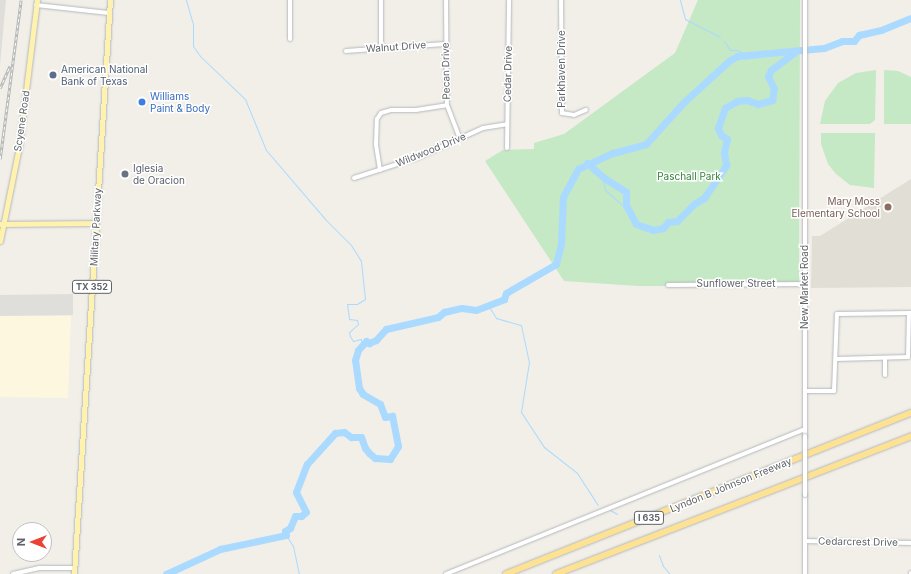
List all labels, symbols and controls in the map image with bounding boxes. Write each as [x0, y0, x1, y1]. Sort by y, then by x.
street label: Parkhaven Drive [556, 30, 568, 108]
street label: Walnut Drive [366, 39, 426, 55]
street label: Pecan Drive [440, 42, 452, 100]
street label: Cedar Drive [502, 46, 514, 102]
place label: American National Bank of Texas [61, 63, 148, 86]
marker: American National Bank of Texas [48, 70, 58, 80]
street label: Scyene Road [12, 90, 32, 152]
place label: Williams Paint & Body [150, 90, 210, 114]
marker: Williams Paint & Body [137, 97, 147, 107]
street label: Wildwood Drive [394, 130, 468, 170]
place label: Iglesia de Oracion [133, 162, 185, 186]
marker: Iglesia de Oracion [120, 169, 130, 179]
park label: Paschall Park [657, 171, 721, 183]
street label: Military Parkway [88, 188, 104, 266]
place label: Mary Moss Elementary School [791, 195, 880, 218]
marker: Mary Moss Elementary School [883, 202, 893, 212]
street label: New Market Road [799, 245, 811, 329]
street label: Sunflower Street [697, 278, 775, 290]
road number: TX 352 [71, 280, 113, 294]
street label: Lyndon B Johnson Freeway [668, 455, 794, 515]
road number: I 635 [633, 511, 665, 525]
north arrow [12, 522, 52, 562]
street label: Cedarcrest Drive [818, 535, 898, 549]
text: N [14, 538, 28, 546]

